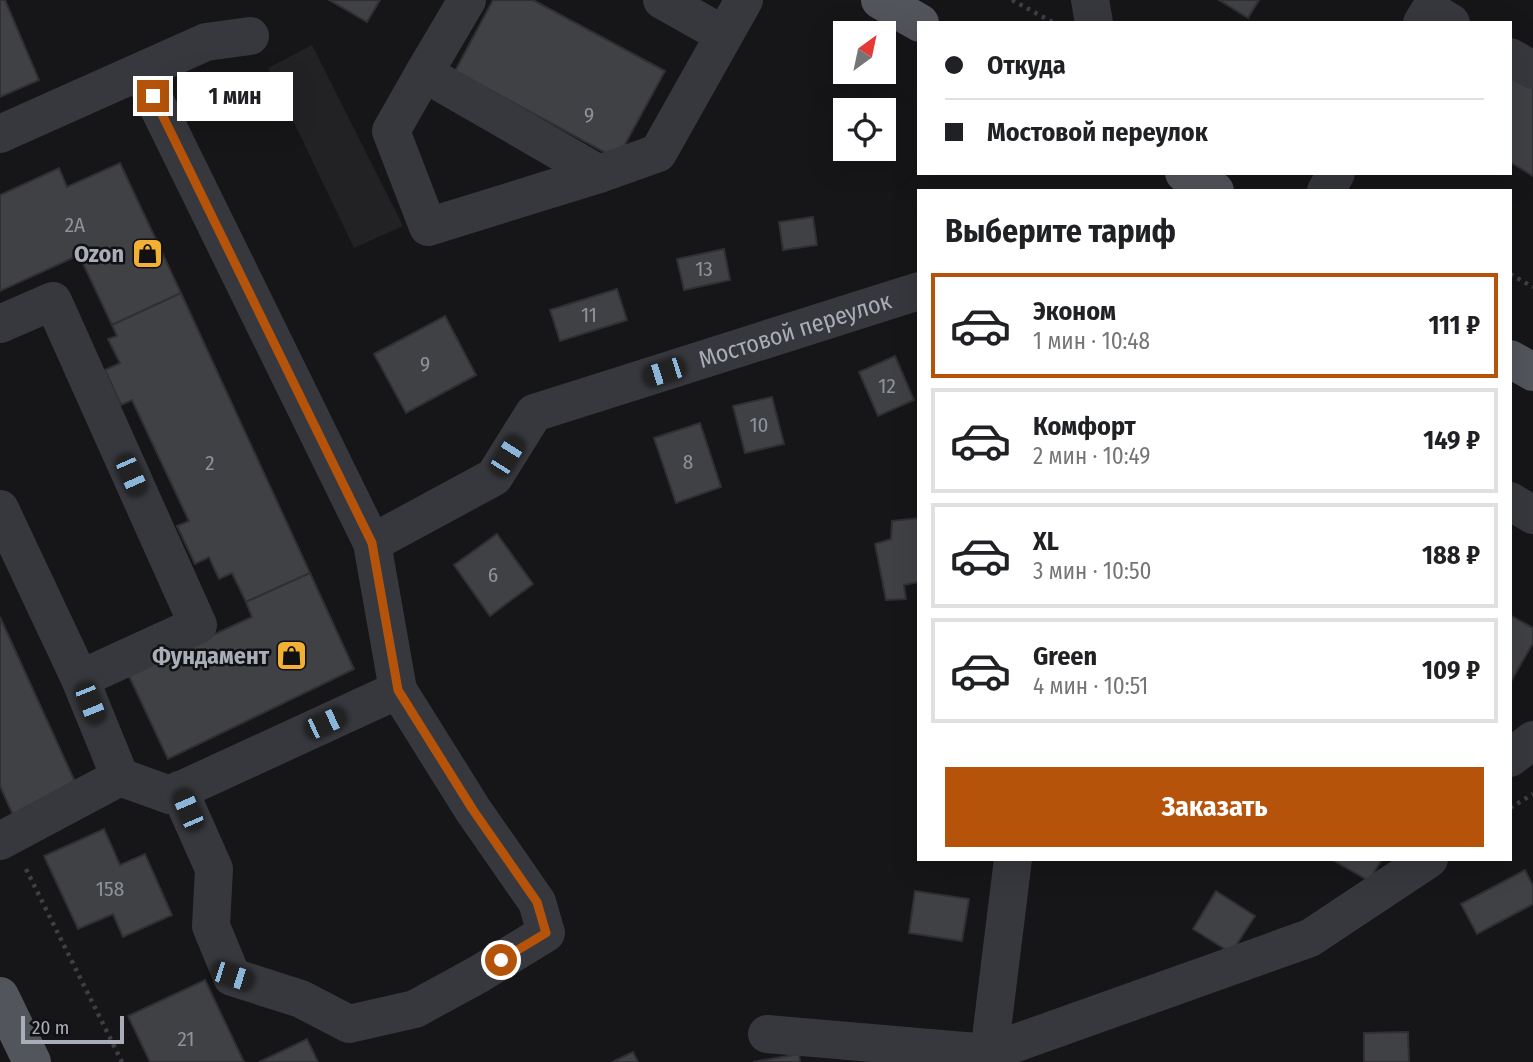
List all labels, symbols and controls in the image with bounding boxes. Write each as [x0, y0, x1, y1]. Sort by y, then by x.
north arrow [833, 21, 896, 84]
map controls [833, 21, 896, 161]
text: Откуда [987, 50, 1066, 81]
callout: 1 мин [178, 72, 293, 120]
route end [137, 80, 169, 112]
text: 1 мин [208, 82, 262, 110]
button: locate [833, 98, 896, 161]
house number: 9 [584, 102, 594, 128]
text: Мостовой переулок [987, 117, 1208, 148]
house number: 2А [65, 212, 85, 238]
text: Выберите тариф [945, 212, 1176, 250]
shop icon: Ozon [130, 237, 164, 271]
place label: Ozon [74, 240, 124, 268]
house number: 13 [695, 256, 713, 282]
street label: Мостовой переулок [695, 286, 896, 374]
icon: car [949, 294, 1012, 357]
text: Эконом [1033, 296, 1116, 327]
house number: 11 [581, 302, 597, 328]
text: 111 ₽ [1428, 310, 1480, 341]
text: 1 мин · 10:48 [1033, 327, 1150, 355]
house number: 9 [420, 351, 430, 377]
car [641, 356, 688, 388]
house number: 12 [878, 373, 896, 399]
icon: car [949, 409, 1012, 472]
text: Комфорт [1033, 411, 1136, 442]
house number: 10 [749, 412, 769, 438]
text: 149 ₽ [1423, 425, 1480, 456]
car [487, 433, 528, 479]
text: 2 мин · 10:49 [1033, 442, 1150, 470]
house number: 8 [683, 449, 693, 475]
house number: 2 [205, 450, 215, 476]
car [113, 452, 150, 498]
icon: car [949, 524, 1012, 587]
text: XL [1033, 526, 1059, 557]
text: 188 ₽ [1422, 540, 1480, 571]
text: 3 мин · 10:50 [1033, 557, 1152, 585]
house number: 6 [488, 562, 498, 588]
shop icon: Фундамент [275, 639, 309, 673]
icon: car [949, 639, 1012, 702]
text: Green [1033, 641, 1097, 672]
place label: Фундамент [152, 642, 270, 670]
text: 109 ₽ [1422, 655, 1480, 686]
text: 4 мин · 10:51 [1033, 672, 1148, 700]
car [73, 680, 108, 726]
car [302, 705, 349, 741]
button: Заказать [945, 767, 1484, 847]
car [171, 787, 206, 833]
house number: 158 [96, 876, 124, 902]
route start [485, 944, 517, 976]
car [209, 960, 256, 992]
scale bar [21, 1013, 124, 1045]
text: 20 m [32, 1016, 69, 1039]
house number: 21 [178, 1026, 195, 1052]

